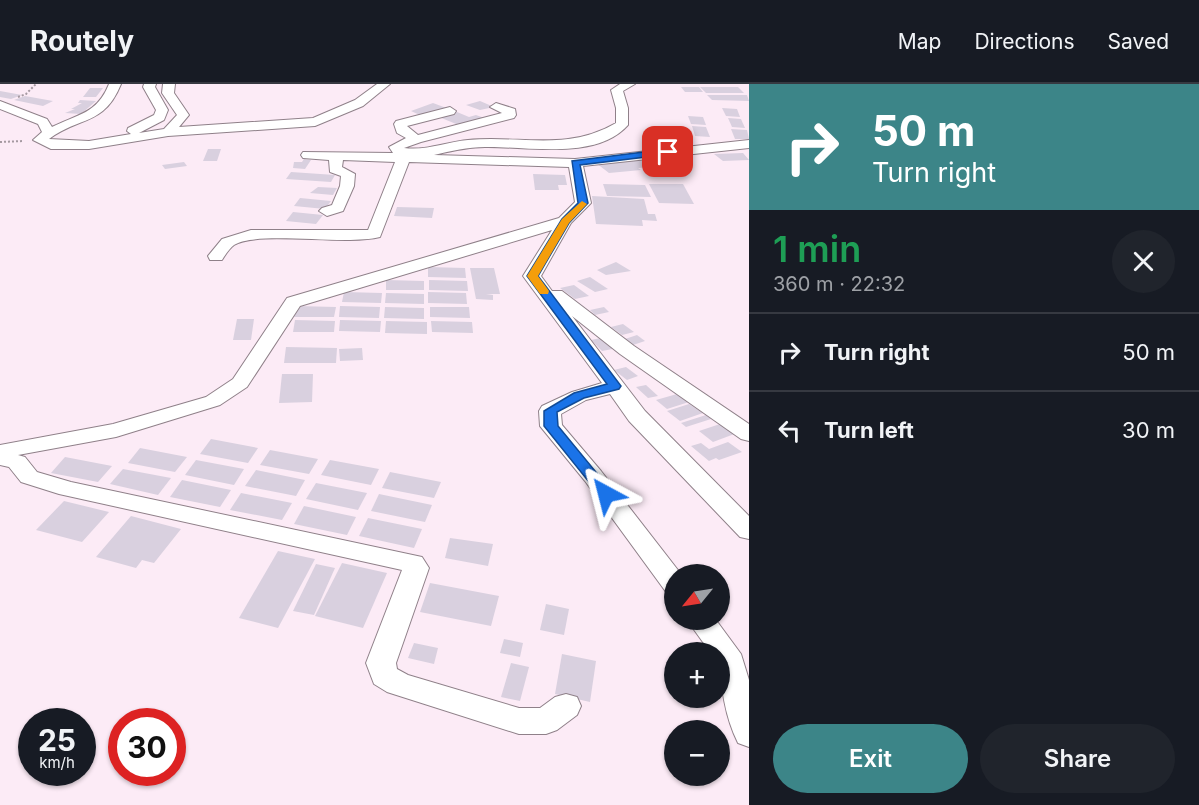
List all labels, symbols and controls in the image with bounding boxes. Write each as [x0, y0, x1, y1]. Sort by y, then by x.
text: Routely [30, 24, 134, 58]
text: Map [898, 29, 941, 54]
text: Directions [974, 29, 1075, 54]
text: Saved [1108, 29, 1169, 54]
text: 50 m [872, 105, 975, 156]
icon: right [773, 108, 851, 186]
pin [642, 126, 693, 177]
icon: arrive [651, 135, 684, 168]
text: Turn right [872, 156, 996, 189]
text: 1 min [773, 227, 861, 271]
button: close [1112, 230, 1175, 293]
text: 360 m · 22:32 [773, 272, 905, 296]
icon: right [773, 336, 806, 369]
text: Turn right [824, 339, 930, 365]
text: 50 m [1122, 339, 1175, 365]
icon: left [773, 414, 806, 447]
text: Turn left [824, 417, 914, 443]
text: 30 m [1122, 417, 1175, 443]
position arrow [574, 462, 638, 526]
north arrow [664, 564, 730, 630]
map controls [664, 564, 730, 786]
button: + [664, 642, 730, 708]
speed limit sign: 30 [108, 708, 186, 786]
button: − [664, 720, 730, 786]
text: 25 [38, 722, 76, 758]
button: Exit [773, 724, 968, 793]
button: Share [980, 724, 1175, 793]
text: km/h [39, 753, 75, 772]

